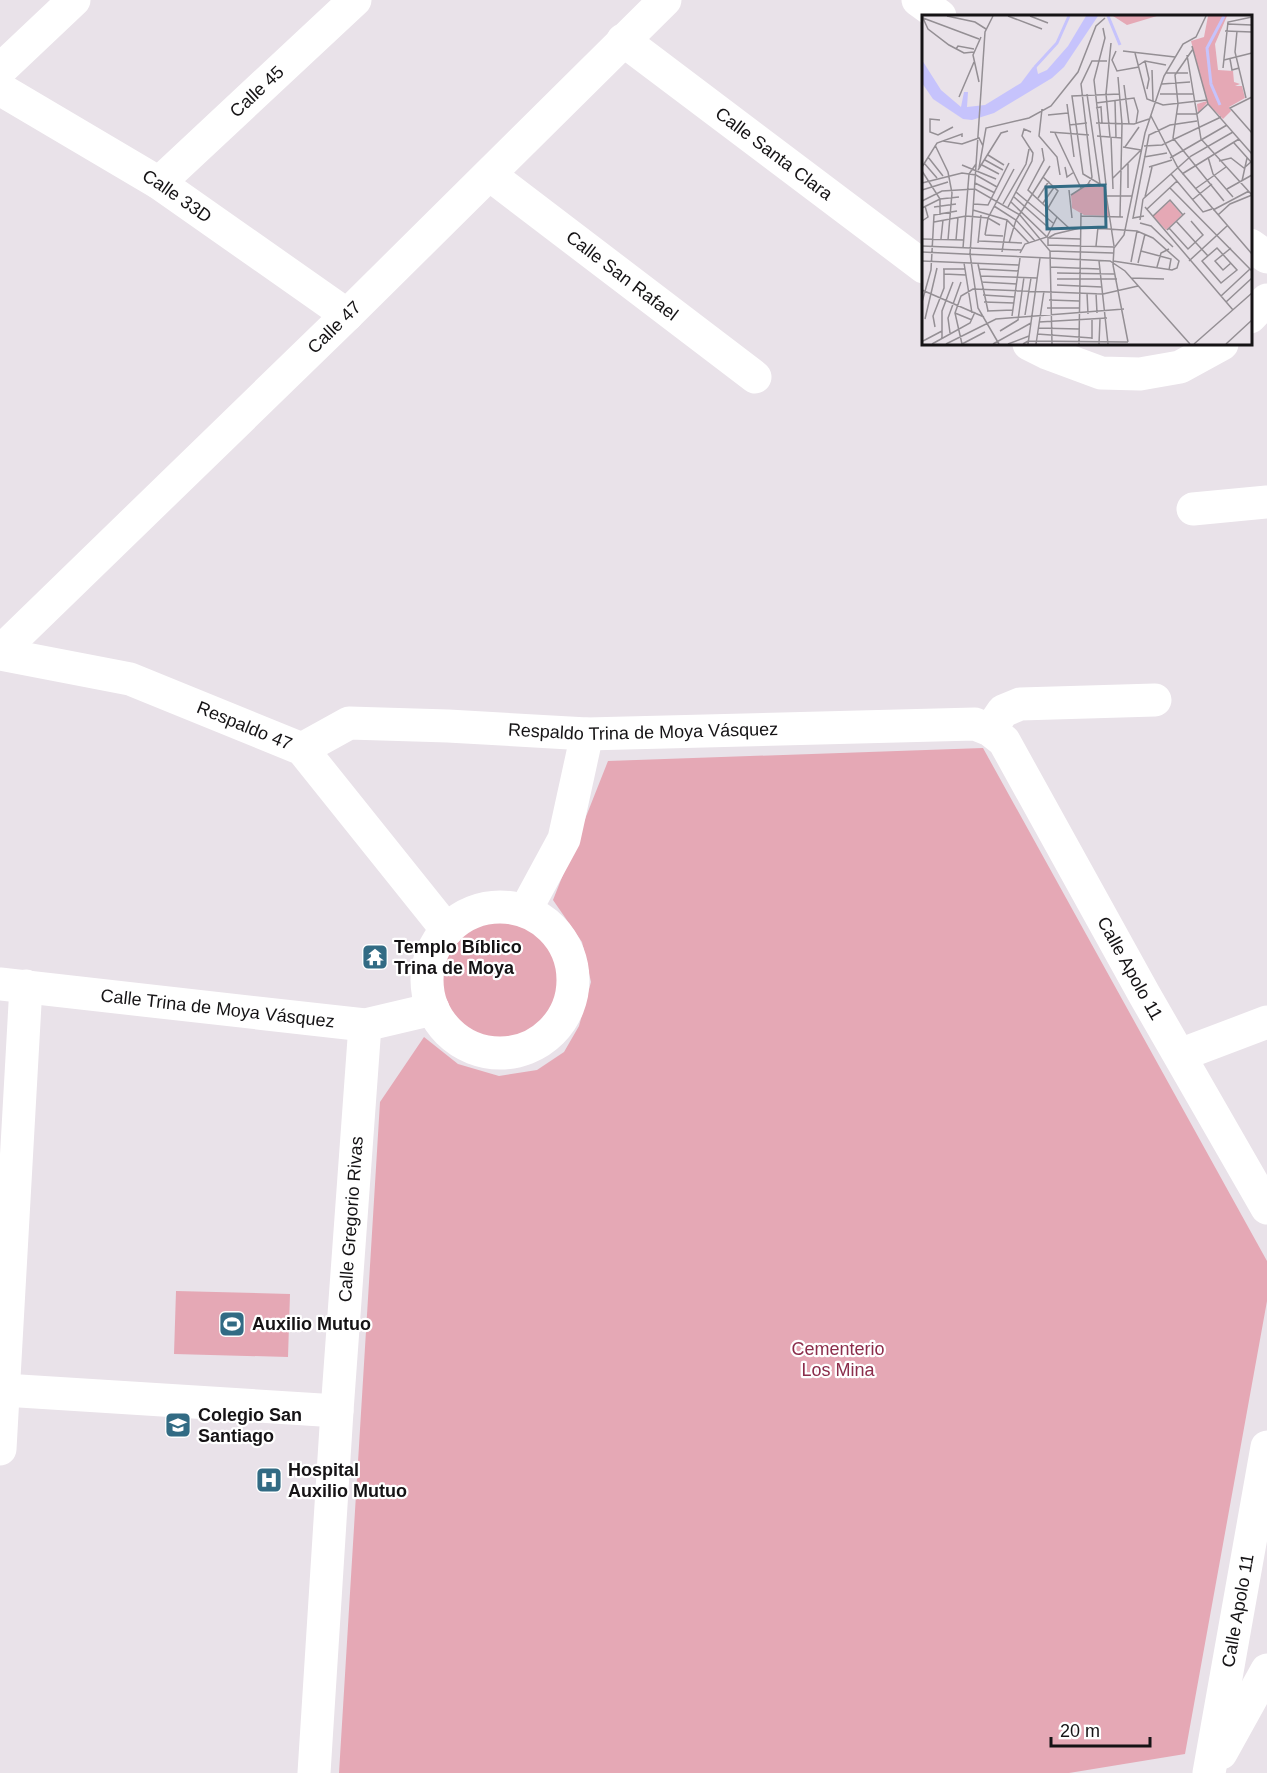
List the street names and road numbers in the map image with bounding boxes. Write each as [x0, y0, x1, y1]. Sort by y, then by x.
street label: Calle 45 [226, 62, 288, 121]
street label: Calle Santa Clara [712, 103, 837, 205]
street label: Calle 33D [139, 166, 215, 227]
street label: Calle San Rafael [562, 227, 682, 325]
street label: Calle 47 [304, 297, 365, 358]
street label: Respaldo 47 [194, 697, 295, 754]
street label: Respaldo Trina de Moya Vásquez [507, 719, 778, 744]
street label: Calle Apolo 11 [1093, 913, 1167, 1023]
street label: Calle Trina de Moya Vásquez [100, 985, 336, 1032]
street label: Calle Gregorio Rivas [335, 1136, 367, 1303]
street label: Calle Apolo 11 [1218, 1552, 1258, 1669]

